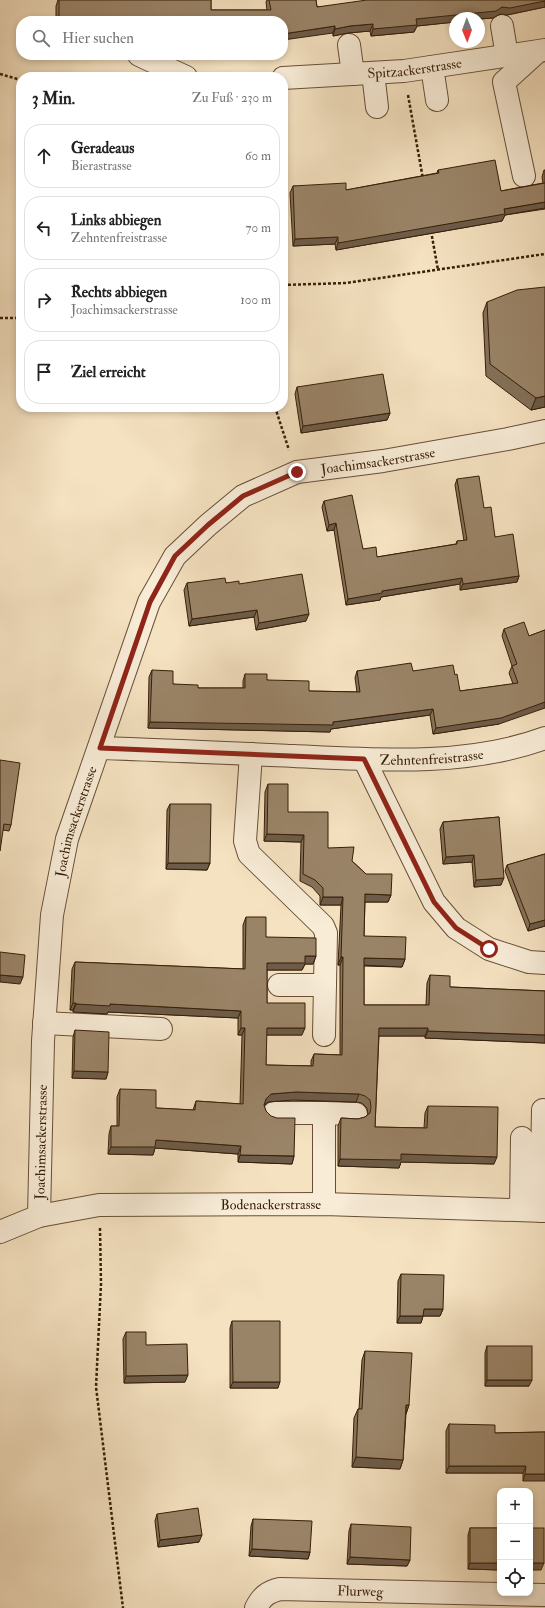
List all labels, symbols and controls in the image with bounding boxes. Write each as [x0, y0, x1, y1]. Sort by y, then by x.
north arrow [449, 12, 485, 48]
search box [16, 16, 288, 60]
icon: search [30, 27, 52, 49]
text: Hier suchen [62, 29, 134, 48]
street label: Spitzackerstrasse [367, 55, 463, 83]
text: 3 Min. [32, 88, 75, 109]
text: Zu Fuß · 230 m [192, 90, 272, 106]
text: Geradeaus [71, 139, 134, 158]
icon: ahead [33, 145, 55, 167]
text: 60 m [245, 148, 271, 164]
text: Bierastrasse [71, 158, 132, 174]
text: Links abbiegen [71, 211, 161, 230]
icon: left [33, 217, 55, 239]
text: 70 m [246, 220, 271, 236]
text: Zehntenfreistrasse [71, 230, 167, 246]
text: Rechts abbiegen [71, 283, 167, 302]
icon: right [33, 289, 55, 311]
text: 100 m [240, 292, 271, 308]
text: Joachimsackerstrasse [71, 302, 178, 318]
icon: arrive [33, 361, 55, 383]
text: Ziel erreicht [71, 363, 146, 382]
street label: Joachimsackerstrasse [319, 444, 437, 478]
route end [288, 463, 306, 481]
street label: Zehntenfreistrasse [380, 746, 485, 769]
street label: Joachimsackerstrasse [52, 764, 101, 879]
route start [480, 940, 498, 958]
street label: Joachimsackerstrasse [31, 1084, 51, 1201]
street label: Bodenackerstrasse [220, 1196, 321, 1213]
map controls [497, 1488, 533, 1596]
button: + [497, 1488, 533, 1524]
button: − [497, 1524, 533, 1560]
button: locate [497, 1560, 533, 1596]
street label: Flurweg [337, 1582, 384, 1600]

